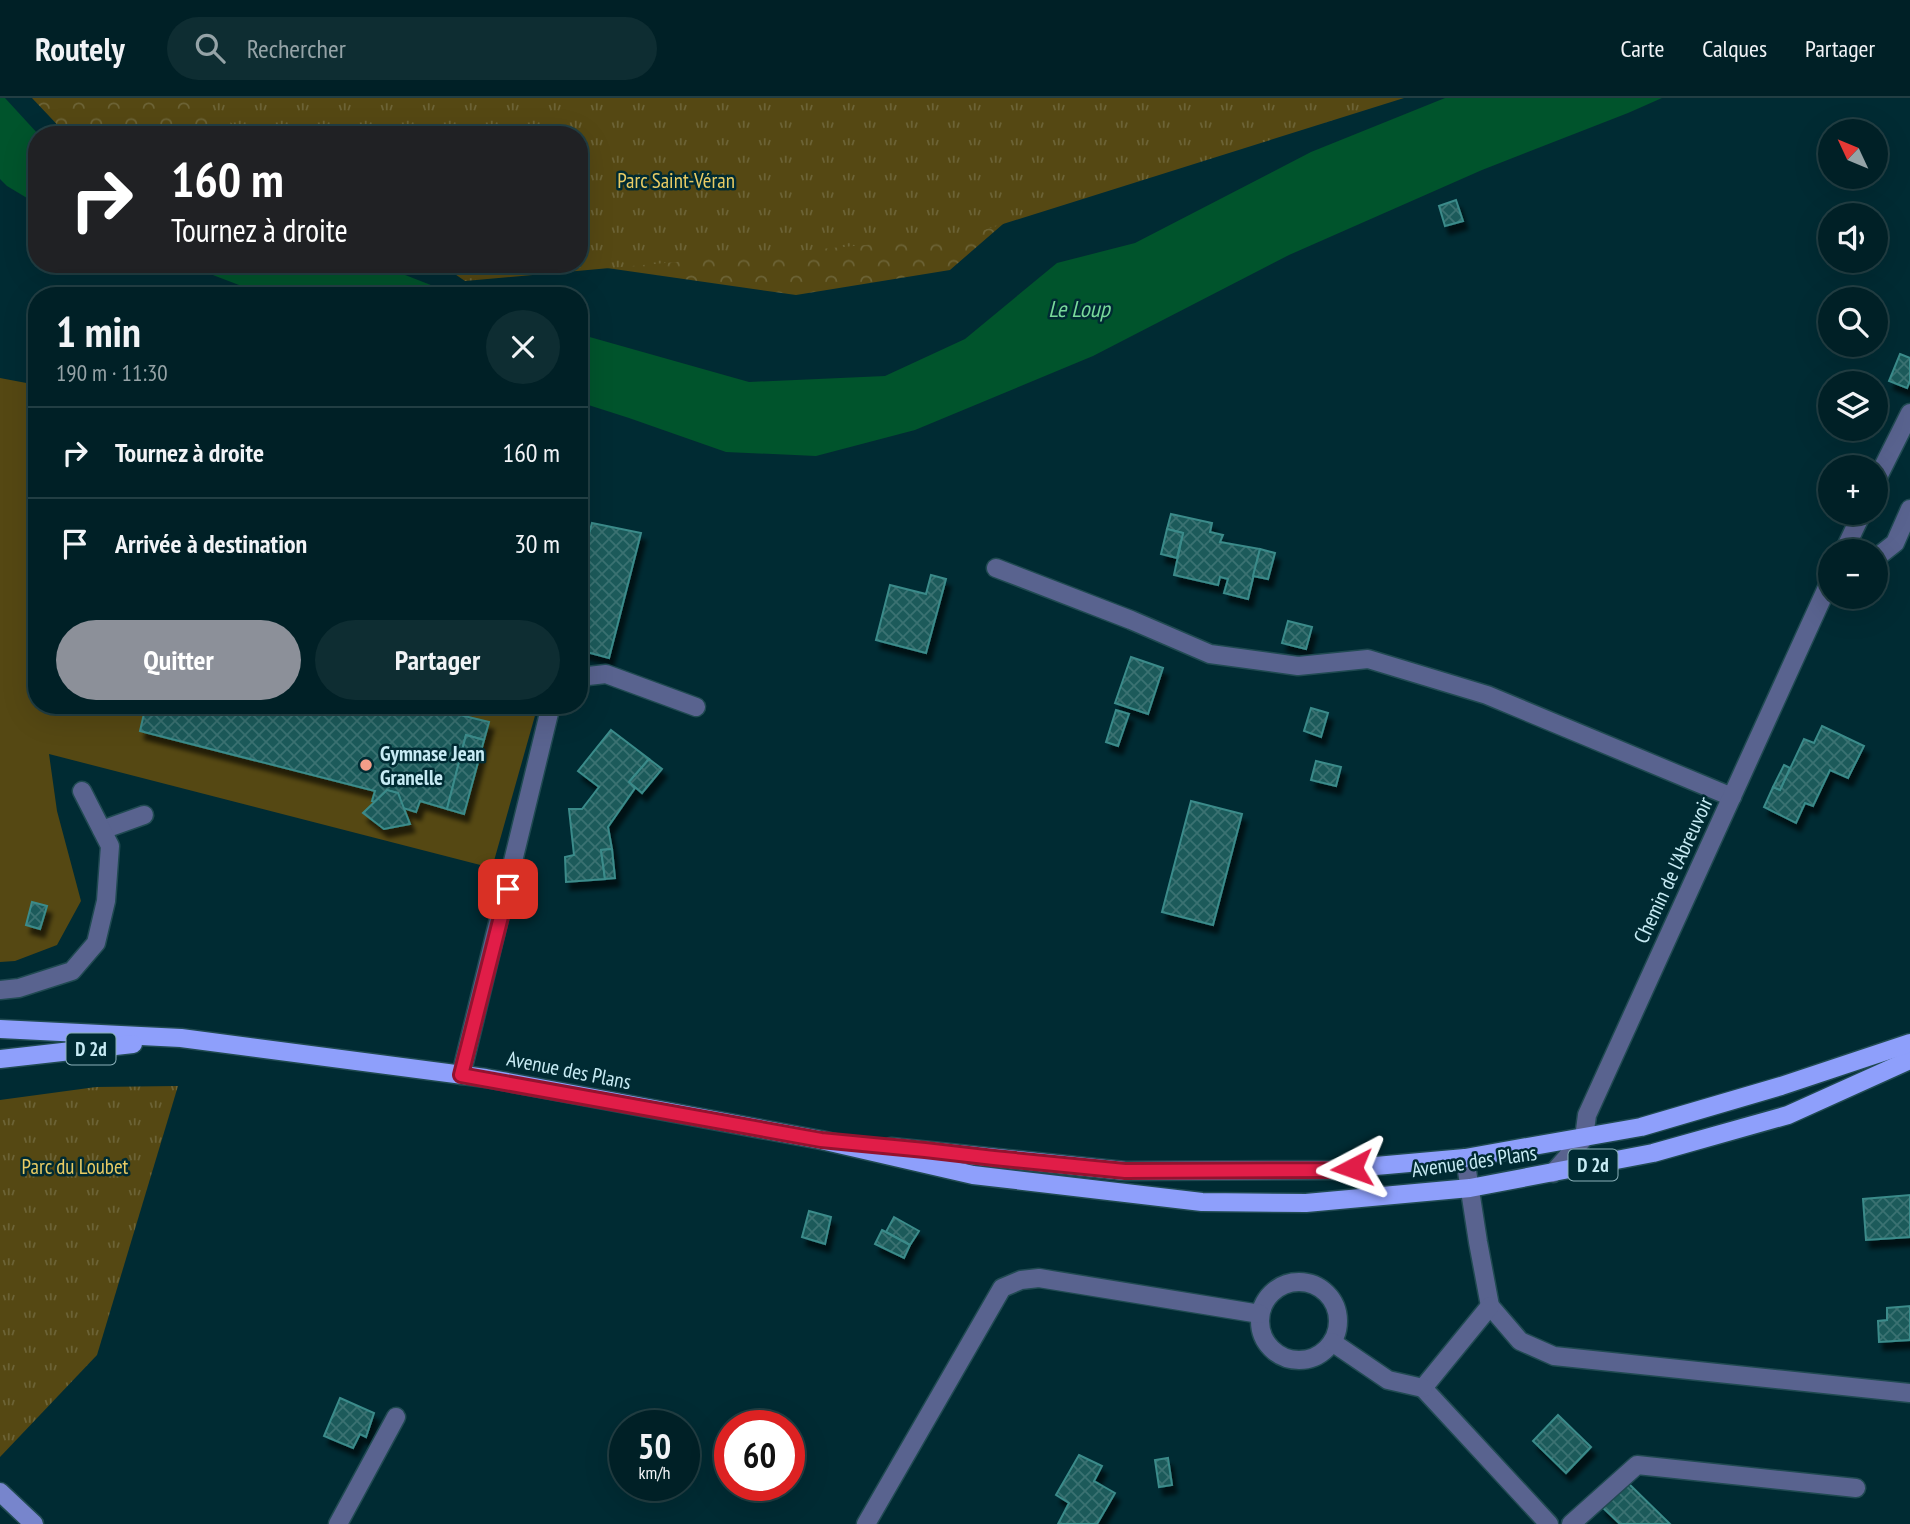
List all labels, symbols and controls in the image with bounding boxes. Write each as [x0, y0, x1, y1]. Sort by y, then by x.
search box [167, 17, 657, 80]
text: Routely [35, 27, 125, 70]
icon: search [191, 29, 229, 67]
text: Rechercher [247, 32, 346, 65]
text: Carte [1621, 33, 1664, 64]
text: Calques [1702, 33, 1767, 64]
text: Partager [1805, 33, 1875, 64]
north arrow [1818, 119, 1888, 189]
map controls [1818, 119, 1888, 609]
text: 160 m [171, 147, 284, 211]
icon: right [56, 154, 147, 245]
park label: Parc Saint-Véran [617, 167, 735, 194]
button: sound [1818, 203, 1888, 273]
text: Tournez à droite [171, 209, 348, 251]
button: search [1818, 287, 1888, 357]
water label: Le Loup [1048, 294, 1112, 323]
text: 1 min [56, 304, 141, 359]
button: close [486, 310, 560, 384]
text: 190 m · 11:30 [56, 358, 168, 387]
button: layers [1818, 371, 1888, 441]
icon: right [56, 434, 94, 472]
text: Tournez à droite [115, 436, 264, 469]
text: 160 m [502, 436, 560, 469]
button: + [1818, 455, 1888, 525]
icon: arrive [56, 525, 94, 563]
text: Arrivée à destination [115, 527, 307, 560]
text: 30 m [514, 527, 560, 560]
button: − [1818, 539, 1888, 609]
button: Quitter [56, 620, 301, 700]
button: Partager [315, 620, 560, 700]
place label: Gymnase Jean Granelle [380, 740, 485, 791]
marker: Gymnase Jean Granelle [358, 757, 374, 773]
street label: Chemin de l'Abreuvoir [1627, 792, 1719, 947]
pin [478, 859, 538, 919]
icon: arrive [489, 870, 527, 908]
road number: D 2d [66, 1034, 116, 1065]
street label: Avenue des Plans [505, 1045, 633, 1095]
position arrow [1315, 1131, 1389, 1205]
street label: Avenue des Plans [1410, 1139, 1538, 1183]
road number: D 2d [1568, 1149, 1618, 1180]
park label: Parc du Loubet [22, 1153, 129, 1180]
speed limit sign: 60 [714, 1410, 805, 1501]
text: 50 [638, 1423, 671, 1469]
text: km/h [639, 1461, 670, 1484]

